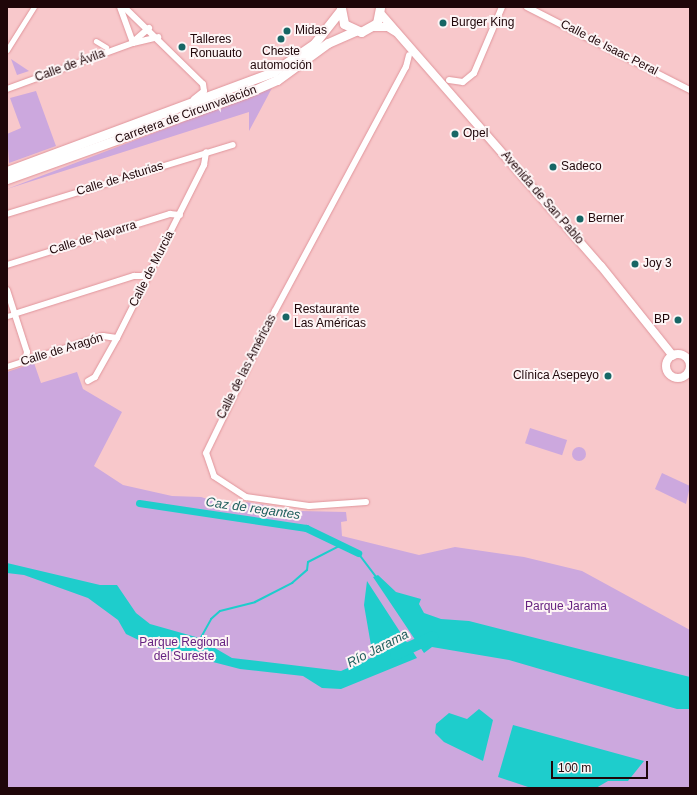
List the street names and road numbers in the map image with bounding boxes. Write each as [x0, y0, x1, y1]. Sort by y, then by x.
street label: Calle de Isaac Peral [558, 17, 660, 79]
street label: Calle de Ávila [33, 47, 107, 85]
street label: Carretera de Circunvalación [113, 83, 259, 147]
street label: Avenida de San Pablo [498, 149, 586, 247]
street label: Calle de Asturias [75, 159, 165, 199]
street label: Calle de Navarra [48, 218, 138, 258]
street label: Calle de Murcia [127, 229, 177, 309]
street label: Calle de las Américas [214, 312, 280, 422]
street label: Calle de Aragón [19, 331, 105, 369]

